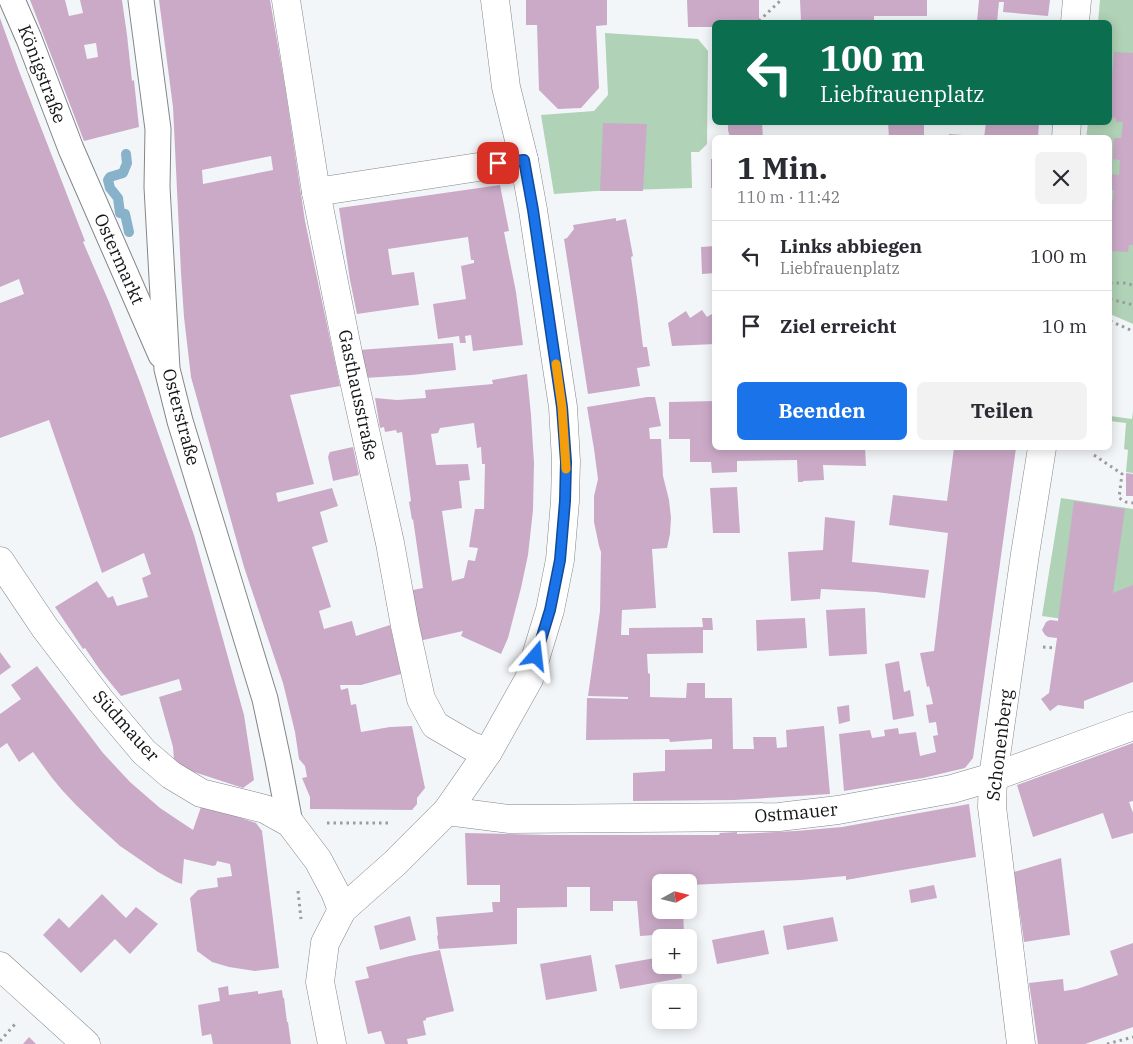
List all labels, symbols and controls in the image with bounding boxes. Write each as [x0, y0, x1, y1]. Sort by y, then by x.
street label: Königstraße [13, 21, 72, 126]
text: 100 m [820, 35, 925, 81]
icon: left [737, 40, 802, 105]
text: Liebfrauenplatz [820, 79, 984, 108]
pin [477, 142, 519, 184]
text: 1 Min. [737, 148, 828, 187]
icon: arrive [484, 149, 512, 177]
button: close [1035, 152, 1087, 204]
text: 110 m · 11:42 [737, 187, 840, 207]
street label: Ostermarkt [89, 210, 150, 308]
text: Links abbiegen [780, 234, 922, 258]
icon: left [737, 242, 765, 270]
text: 100 m [1030, 244, 1087, 268]
text: Liebfrauenplatz [780, 258, 900, 278]
icon: arrive [737, 312, 765, 340]
text: Ziel erreicht [780, 314, 896, 338]
text: 10 m [1042, 314, 1087, 338]
street label: Gasthausstraße [333, 328, 384, 462]
street label: Osterstraße [157, 366, 205, 468]
button: Beenden [737, 382, 907, 440]
button: Teilen [917, 382, 1087, 440]
position arrow [509, 629, 561, 681]
street label: Südmauer [88, 685, 164, 766]
street label: Schonenberg [981, 688, 1018, 802]
street label: Ostmauer [753, 797, 839, 828]
north arrow [652, 874, 698, 919]
map controls [652, 874, 697, 1029]
button: + [652, 929, 697, 974]
button: − [652, 984, 697, 1029]

